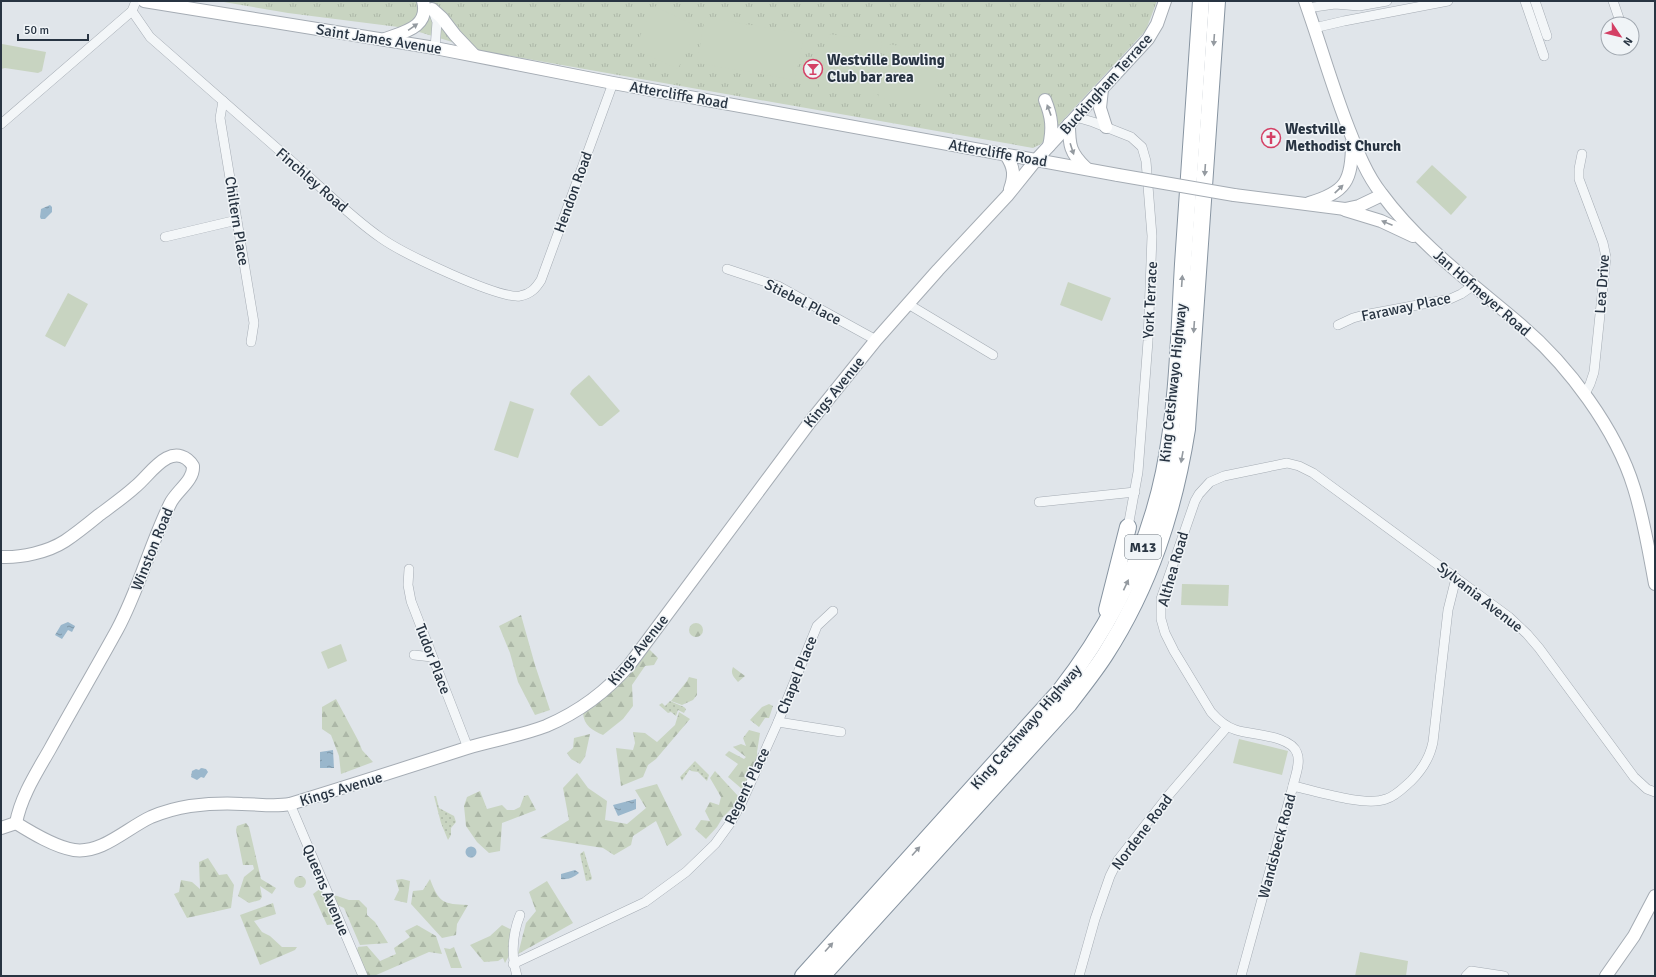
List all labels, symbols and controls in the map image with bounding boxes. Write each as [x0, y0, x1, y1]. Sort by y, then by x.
scale bar [18, 16, 88, 42]
north arrow [1600, 16, 1640, 56]
street label: Saint James Avenue [315, 20, 443, 58]
text: 50 m [24, 23, 49, 38]
one-way arrow [407, 23, 418, 31]
street label: Buckingham Terrace [1056, 30, 1156, 138]
one-way arrow [1210, 34, 1217, 46]
text: N [1620, 35, 1635, 48]
place label: Westville Bowling Club bar area [827, 51, 945, 86]
bar icon: Westville Bowling Club bar area [802, 58, 824, 80]
street label: Attercliffe Road [628, 77, 730, 113]
one-way arrow [1045, 103, 1051, 115]
place label: Westville Methodist Church [1285, 120, 1401, 155]
church icon: Westville Methodist Church [1260, 127, 1282, 149]
street label: Attercliffe Road [947, 135, 1049, 171]
one-way arrow [1069, 143, 1075, 155]
street label: Finchley Road [272, 144, 352, 216]
street label: Hendon Road [550, 149, 596, 235]
one-way arrow [1201, 164, 1208, 176]
street label: Chiltern Place [221, 175, 253, 267]
one-way arrow [1334, 184, 1344, 194]
one-way arrow [1381, 220, 1392, 226]
street label: Jan Hofmeyer Road [1430, 246, 1534, 340]
street label: Lea Drive [1591, 254, 1613, 314]
street label: York Terrace [1139, 261, 1161, 339]
street label: Stiebel Place [762, 275, 844, 329]
one-way arrow [1179, 275, 1186, 287]
street label: Faraway Place [1360, 289, 1452, 325]
street label: King Cetshwayo Highway [1156, 303, 1190, 463]
one-way arrow [1191, 321, 1198, 333]
street label: Kings Avenue [800, 353, 868, 431]
one-way arrow [1179, 450, 1185, 463]
street label: Winston Road [127, 505, 177, 593]
street label: Althea Road [1154, 529, 1192, 609]
road number: M13 [1125, 535, 1161, 559]
street label: Sylvania Avenue [1434, 558, 1526, 636]
one-way arrow [1123, 580, 1129, 591]
street label: Kings Avenue [604, 611, 672, 689]
street label: Tudor Place [411, 621, 455, 697]
street label: Chapel Place [773, 633, 821, 717]
street label: King Cetshwayo Highway [967, 661, 1085, 793]
street label: Regent Place [721, 745, 773, 827]
street label: Kings Avenue [297, 768, 385, 810]
street label: Nordene Road [1108, 791, 1176, 873]
street label: Wandsbeck Road [1254, 792, 1300, 900]
street label: Queens Avenue [299, 841, 353, 939]
one-way arrow [911, 846, 920, 855]
one-way arrow [824, 942, 833, 952]

